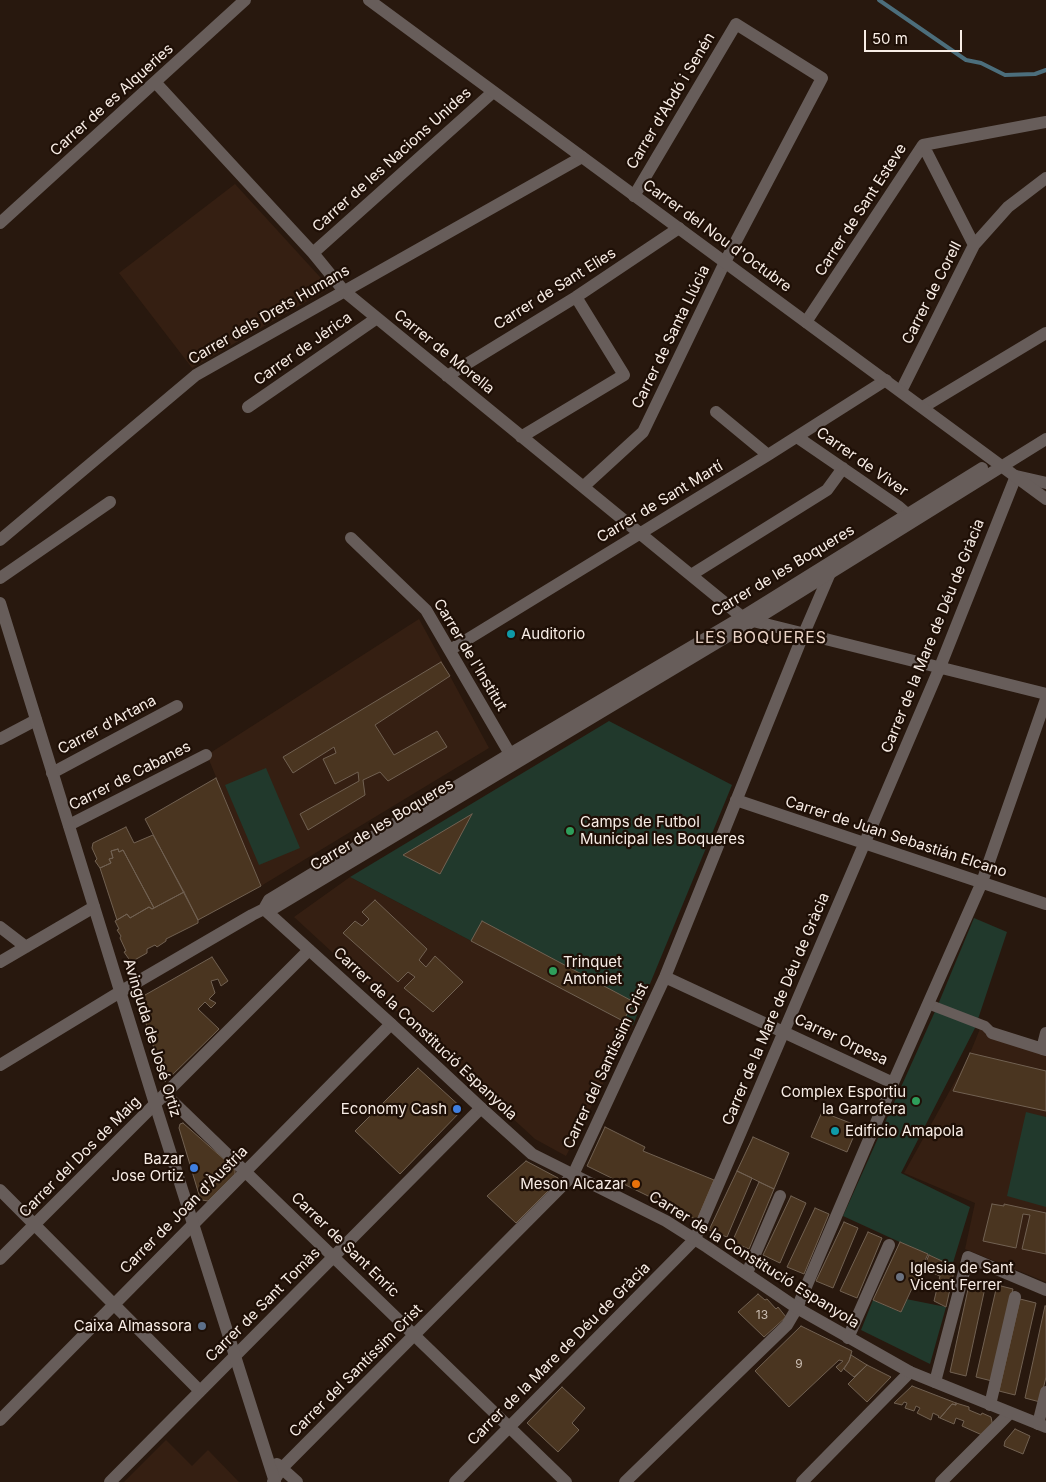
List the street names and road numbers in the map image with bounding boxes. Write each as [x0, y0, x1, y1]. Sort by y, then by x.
street label: Carrer d'Abdó i Senén [623, 29, 719, 173]
street label: Carrer de es Alqueries [47, 40, 177, 160]
street label: Carrer de les Nacions Unides [309, 84, 475, 236]
street label: Carrer de Sant Esteve [811, 140, 911, 280]
street label: Carrer del Nou d'Octubre [639, 176, 795, 296]
street label: Carrer de Corell [898, 239, 966, 347]
street label: Carrer de Sant Elies [491, 244, 619, 334]
street label: Carrer dels Drets Humans [185, 261, 353, 369]
street label: Carrer de Santa Llúcia [628, 262, 714, 412]
street label: Carrer de Morella [390, 306, 498, 398]
street label: Carrer de Jérica [251, 309, 355, 389]
street label: Carrer de Viver [813, 424, 911, 500]
street label: Carrer de Sant Martí [594, 457, 726, 547]
street label: Carrer de la Mare de Déu de Gràcia [878, 516, 988, 756]
street label: Carrer de les Boqueres [708, 521, 858, 621]
street label: Carrer de l'Institut [429, 596, 511, 714]
street label: Carrer d'Artana [55, 692, 159, 758]
street label: Carrer de Cabanes [66, 738, 194, 814]
street label: Carrer de les Boqueres [307, 775, 457, 875]
street label: Carrer de Juan Sebastián Elcano [783, 793, 1009, 881]
street label: Carrer de la Mare de Déu de Gràcia [719, 890, 833, 1128]
street label: Carrer de la Constitució Espanyola [329, 944, 521, 1124]
street label: Avinguda de José Ortiz [119, 957, 185, 1119]
street label: Carrer del Santíssim Crist [560, 980, 652, 1152]
street label: Carrer Orpesa [791, 1011, 891, 1069]
street label: Carrer del Dos de Maig [16, 1093, 144, 1221]
street label: Carrer de Joan d'Àustria [116, 1142, 252, 1278]
street label: Carrer de la Constitució Espanyola [645, 1188, 863, 1332]
street label: Carrer de Sant Enric [287, 1189, 403, 1301]
street label: Carrer de Sant Tomàs [202, 1244, 324, 1366]
street label: Carrer de la Mare de Déu de Gràcia [464, 1259, 654, 1449]
street label: Carrer del Santíssim Crist [286, 1301, 426, 1441]

